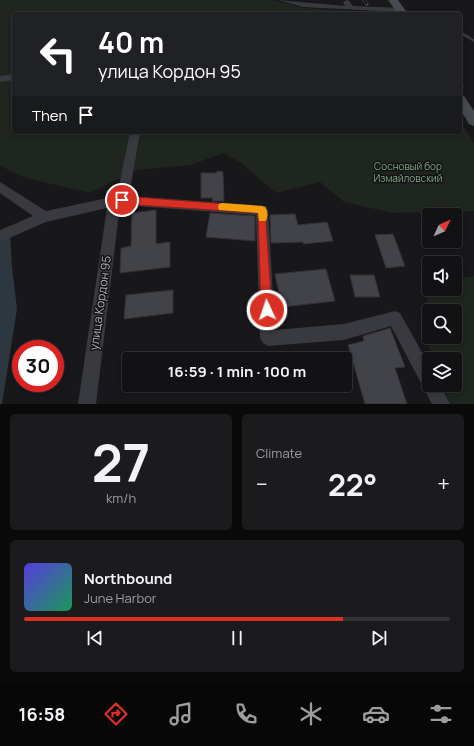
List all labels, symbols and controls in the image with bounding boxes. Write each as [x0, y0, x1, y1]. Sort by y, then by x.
text: 40 m [98, 23, 164, 61]
icon: left [32, 28, 84, 80]
text: улица Кордон 95 [98, 59, 241, 83]
icon: arrive [75, 104, 97, 126]
text: Then [32, 105, 67, 126]
park label: Сосновый бор Измайловский [374, 159, 442, 185]
pin [105, 183, 139, 217]
icon: arrive [111, 189, 133, 211]
north arrow [422, 208, 462, 248]
map controls [422, 208, 462, 392]
street label: улица Кордон 95 [85, 255, 115, 351]
button: sound [422, 256, 462, 296]
position arrow [246, 289, 288, 331]
button: search [422, 304, 462, 344]
speed limit sign: 30 [12, 340, 64, 392]
button: layers [422, 352, 462, 392]
text: 16:59 · 1 min · 100 m [168, 361, 306, 382]
text: 27 [92, 427, 150, 498]
text: Climate [256, 444, 302, 462]
text: 22° [328, 464, 377, 505]
text: − [256, 469, 268, 499]
text: + [437, 469, 450, 499]
text: km/h [106, 489, 136, 507]
text: Northbound [84, 568, 172, 589]
text: June Harbor [84, 589, 157, 607]
icon: previous [84, 627, 106, 649]
icon: pause [226, 627, 248, 649]
icon: next [368, 627, 390, 649]
icon: directions [102, 700, 130, 728]
icon: music [167, 700, 195, 728]
icon: phone [232, 700, 260, 728]
icon: climate [297, 700, 325, 728]
icon: car [362, 700, 390, 728]
icon: filters [427, 700, 455, 728]
text: 16:58 [19, 702, 65, 726]

